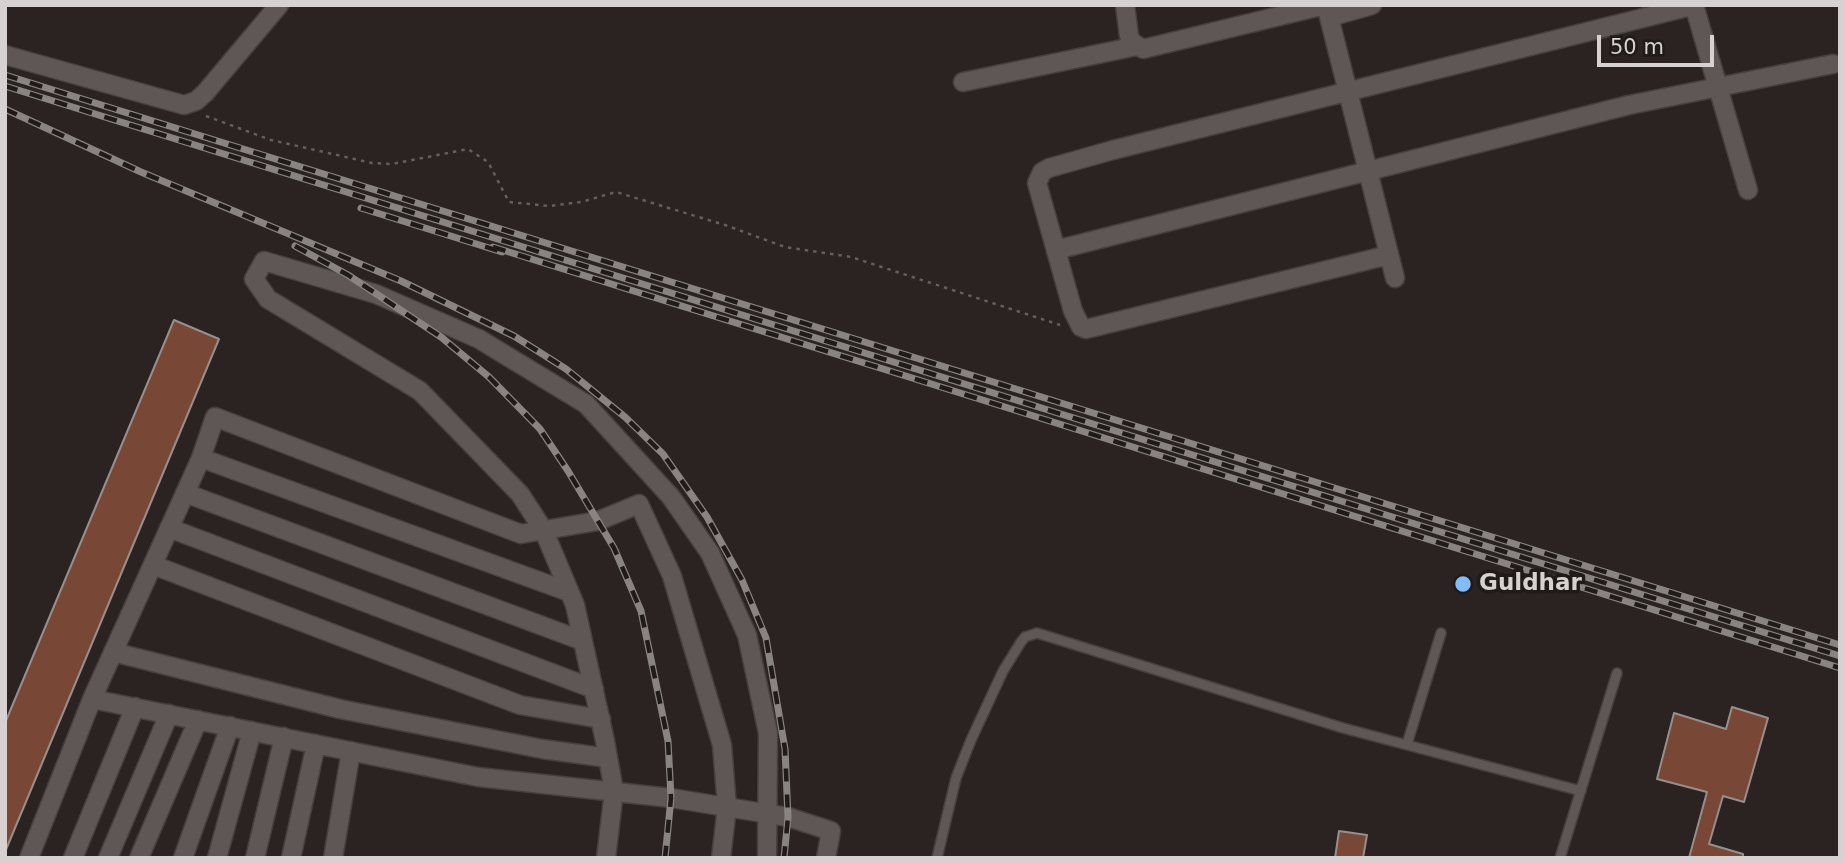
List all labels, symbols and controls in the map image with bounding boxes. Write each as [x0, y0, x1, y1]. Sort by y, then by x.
scale bar [1600, 21, 1717, 65]
text: 50 m [1610, 35, 1664, 59]
place label: Guldhar [1479, 570, 1582, 598]
marker: Guldhar [1453, 574, 1473, 594]

